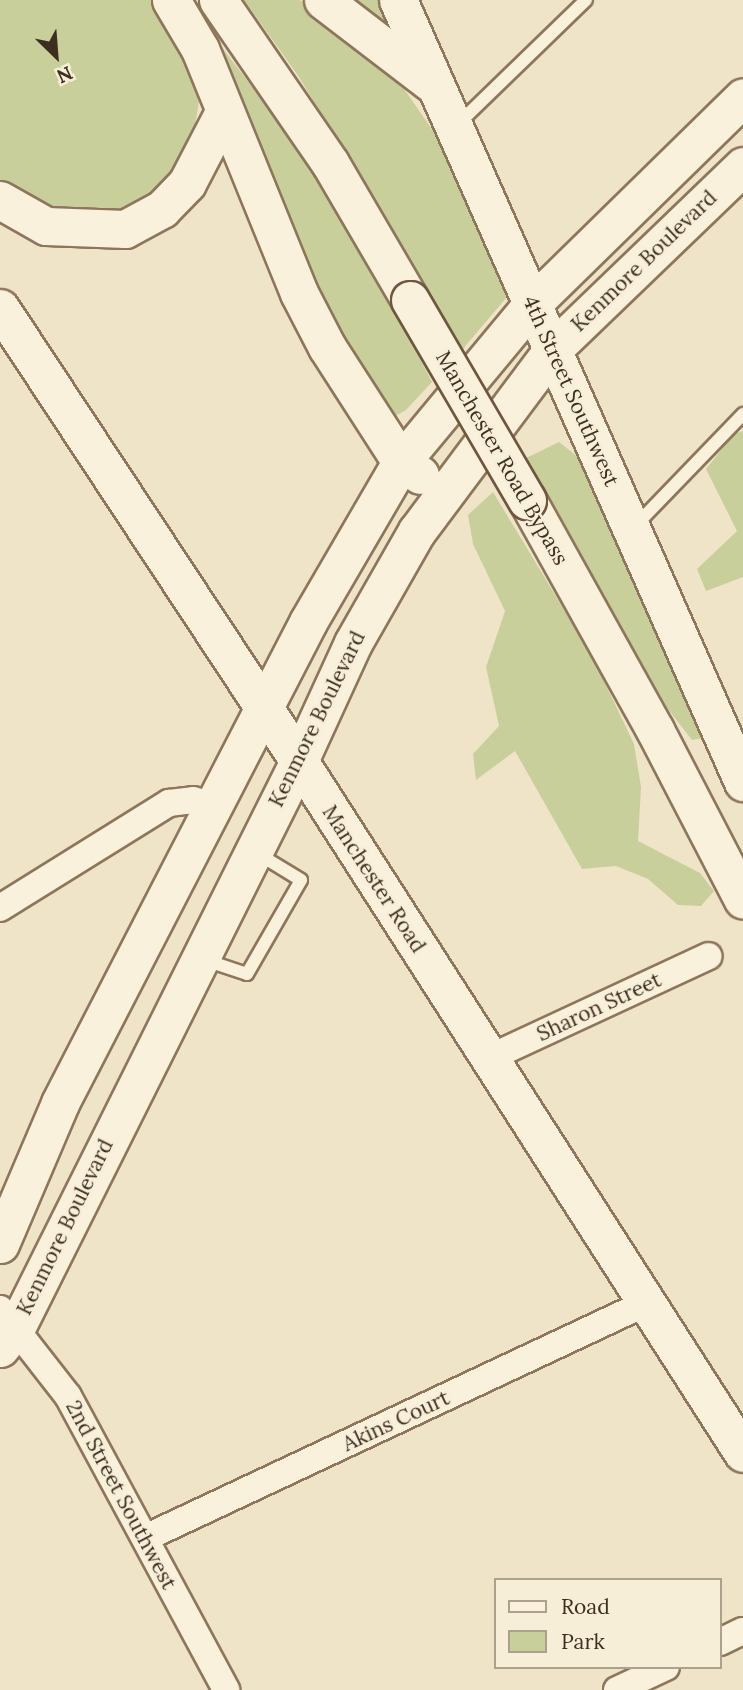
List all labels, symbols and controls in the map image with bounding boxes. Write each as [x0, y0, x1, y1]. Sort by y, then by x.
north arrow [21, 21, 91, 91]
text: N [53, 61, 77, 89]
street label: Kenmore Boulevard [566, 185, 722, 337]
street label: 4th Street Southwest [518, 292, 624, 490]
street label: Manchester Road Bypass [430, 347, 574, 569]
street label: Kenmore Boulevard [263, 627, 371, 811]
street label: Manchester Road [317, 801, 431, 957]
street label: Sharon Street [533, 967, 665, 1047]
street label: Kenmore Boulevard [11, 1135, 119, 1319]
street label: Akins Court [338, 1385, 454, 1457]
street label: 2nd Street Southwest [61, 1396, 181, 1594]
legend [494, 1578, 722, 1669]
text: Road [561, 1593, 610, 1620]
text: Park [561, 1628, 605, 1655]

